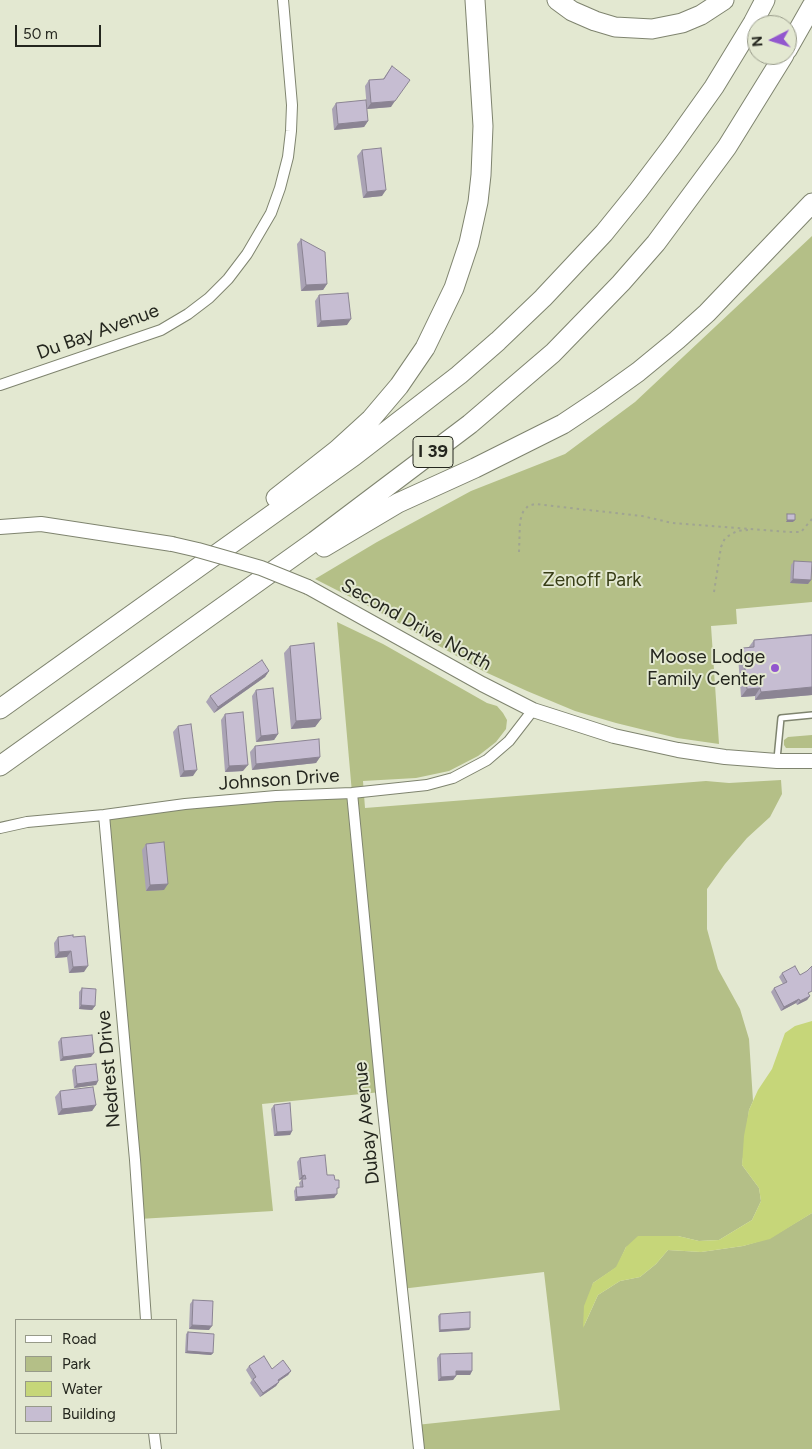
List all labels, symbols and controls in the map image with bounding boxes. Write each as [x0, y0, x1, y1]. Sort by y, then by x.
scale bar [18, 15, 104, 47]
north arrow [747, 15, 797, 65]
text: 50 m [23, 25, 58, 43]
text: N [749, 35, 766, 47]
street label: Du Bay Avenue [34, 299, 162, 365]
road number: I 39 [413, 437, 453, 468]
park label: Zenoff Park [542, 569, 642, 591]
street label: Second Drive North [337, 574, 495, 676]
place label: Moose Lodge Family Center [647, 646, 765, 690]
marker: Moose Lodge Family Center [769, 662, 781, 674]
street label: Johnson Drive [218, 764, 340, 796]
street label: Nedrest Drive [93, 1009, 125, 1129]
street label: Dubay Avenue [349, 1060, 385, 1186]
legend [15, 1319, 178, 1434]
text: Road [62, 1330, 97, 1348]
text: Park [62, 1355, 91, 1373]
text: Water [62, 1380, 102, 1398]
text: Building [62, 1405, 116, 1423]

